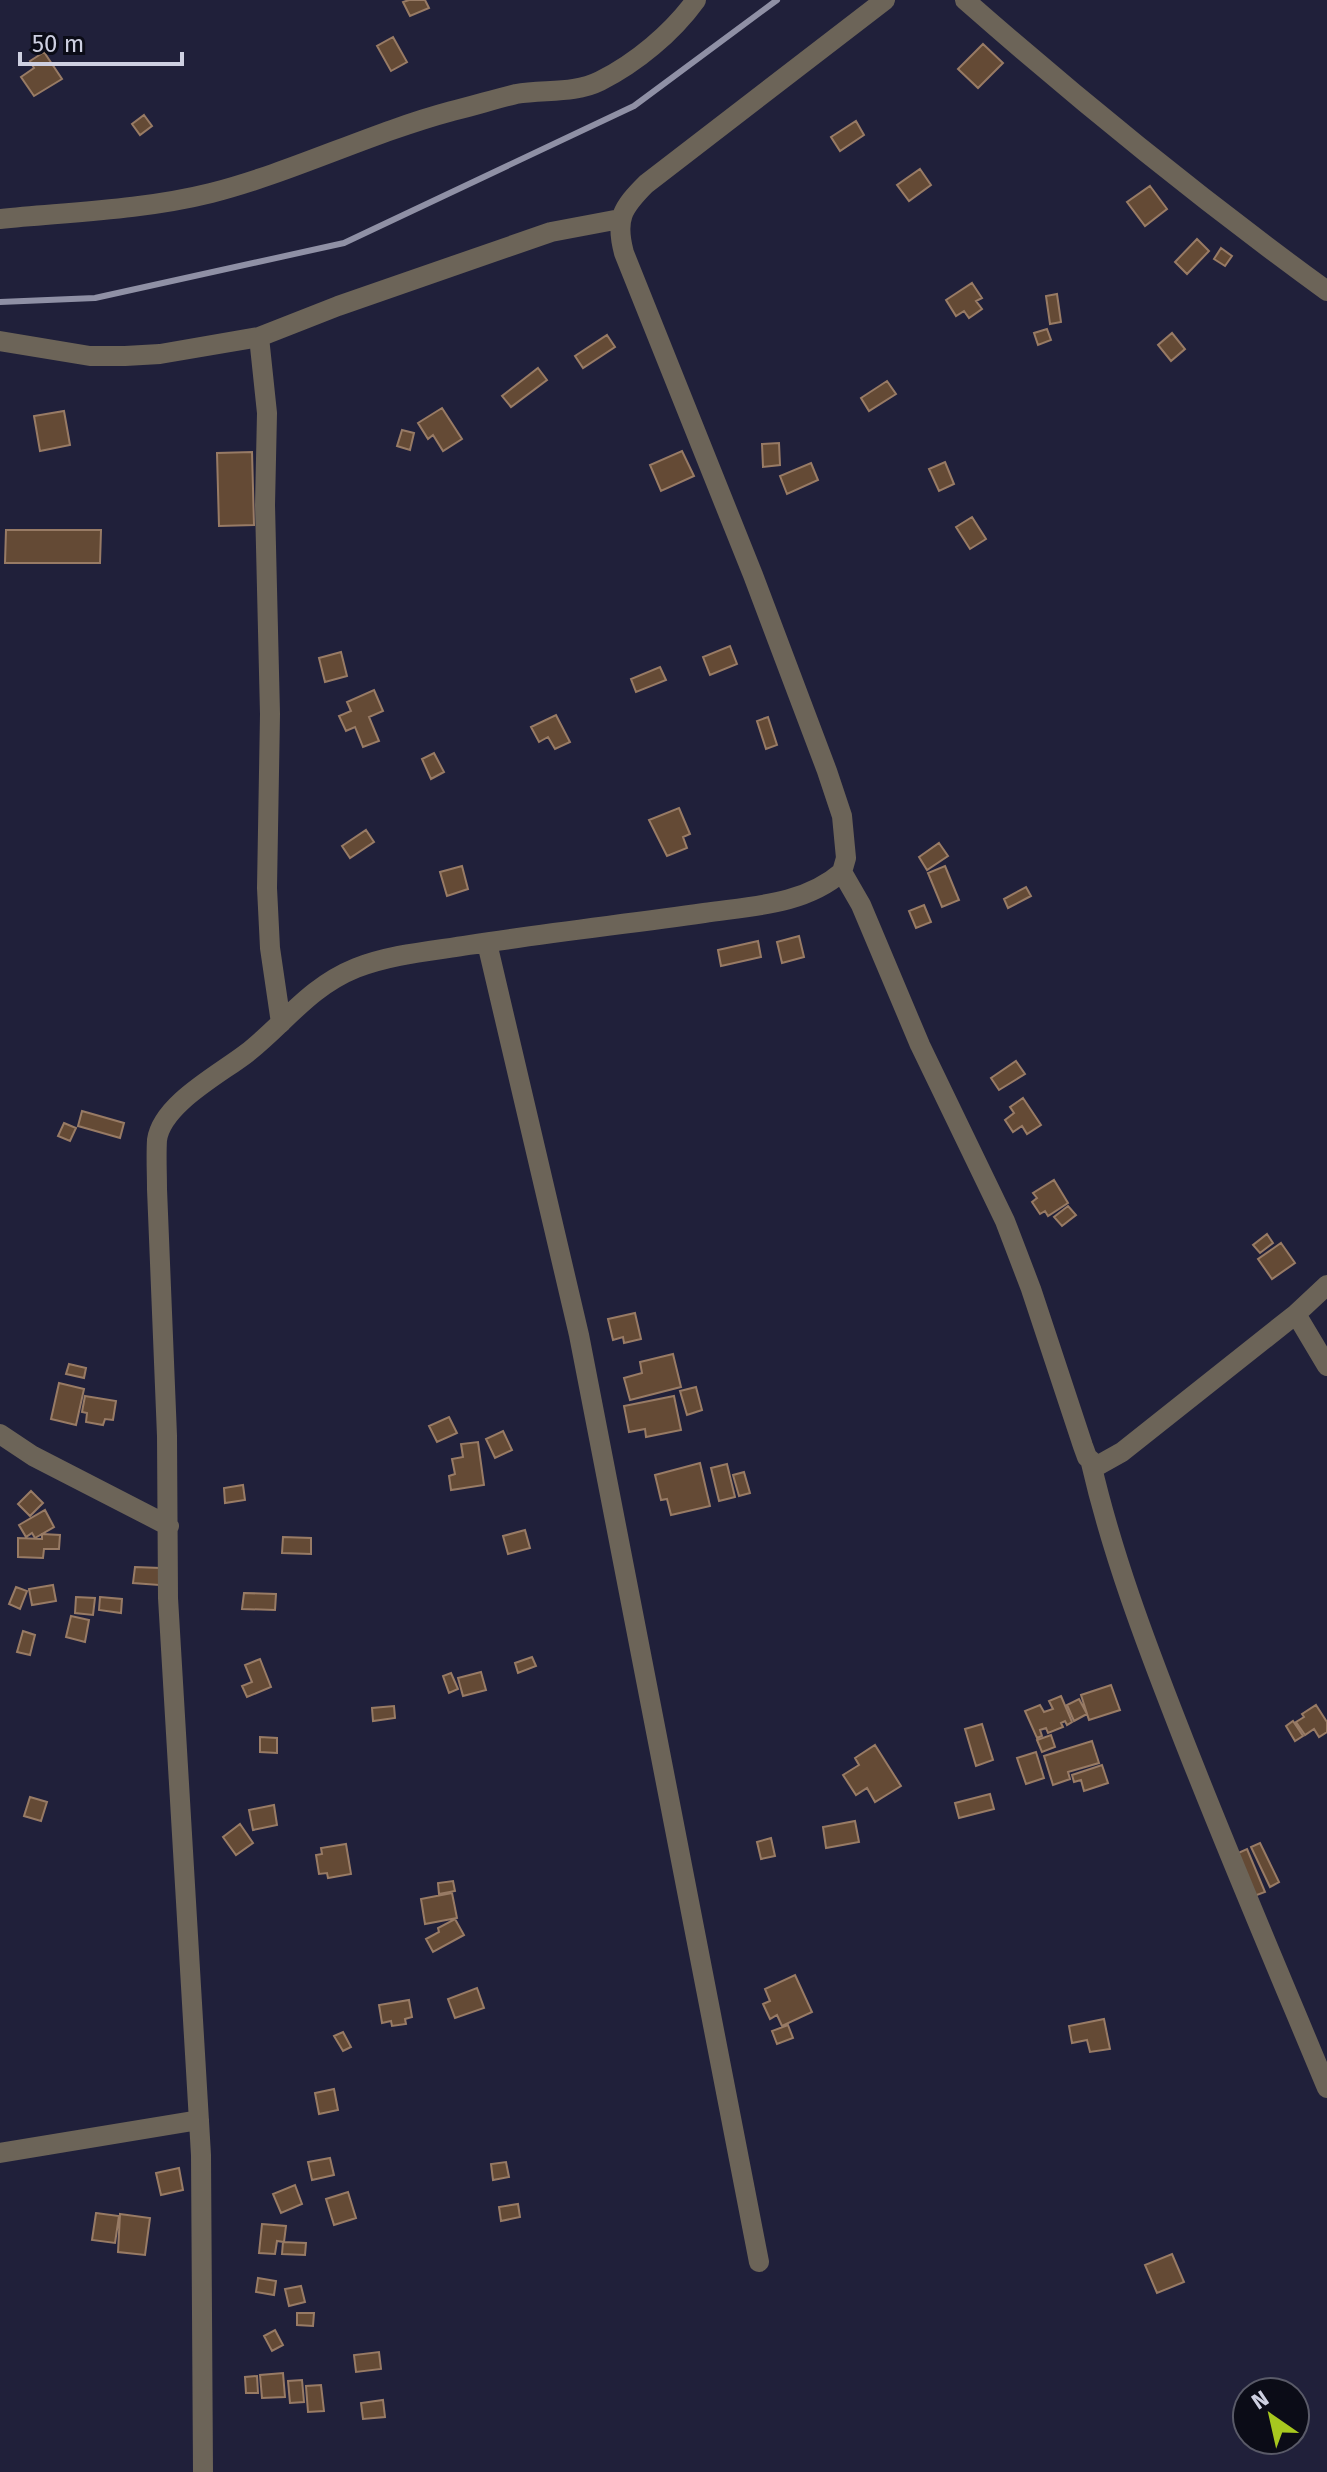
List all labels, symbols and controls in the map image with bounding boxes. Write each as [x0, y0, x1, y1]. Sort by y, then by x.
scale bar [20, 16, 182, 66]
text: 50 m [32, 30, 84, 58]
north arrow [1231, 2376, 1311, 2456]
text: N [1246, 2385, 1274, 2415]

